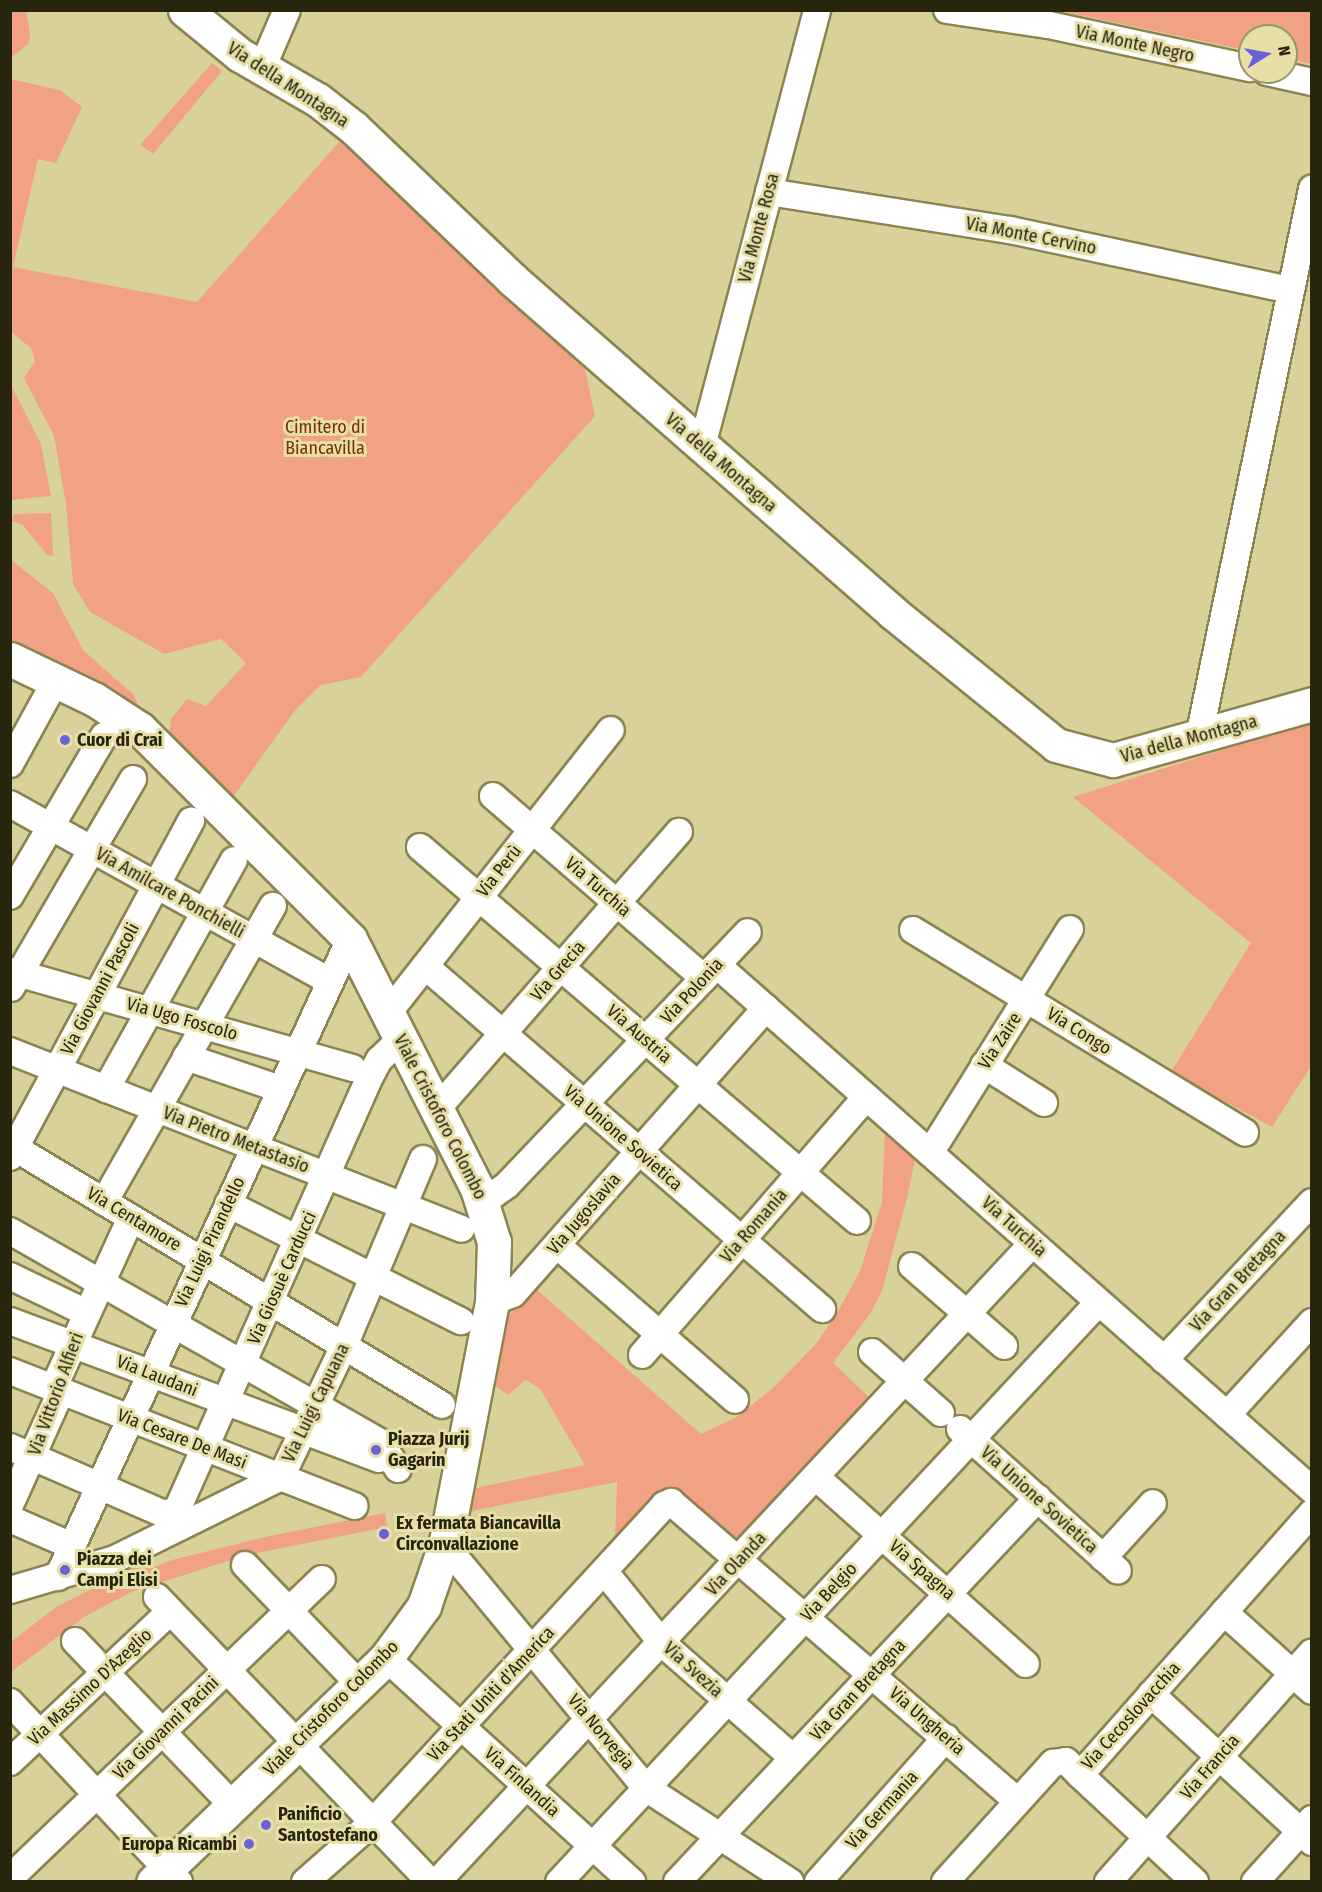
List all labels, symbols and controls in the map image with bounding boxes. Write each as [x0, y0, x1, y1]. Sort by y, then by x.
street label: Via Monte Negro [1074, 21, 1196, 67]
north arrow [1238, 24, 1298, 84]
street label: Via della Montagna [223, 38, 353, 132]
text: N [1274, 44, 1294, 57]
street label: Via Monte Rosa [734, 171, 784, 285]
street label: Via Monte Cervino [964, 213, 1098, 259]
street label: Via della Montagna [661, 409, 781, 517]
park label: Cimitero di Biancavilla [285, 417, 365, 460]
street label: Via della Montagna [1118, 710, 1260, 768]
place label: Cuor di Crai [77, 729, 163, 751]
marker: Cuor di Crai [58, 733, 72, 747]
street label: Via Perù [472, 841, 526, 901]
street label: Via Amilcare Ponchielli [92, 843, 248, 943]
street label: Via Turchia [561, 853, 635, 921]
street label: Via Giovanni Pascoli [56, 919, 144, 1059]
street label: Via Grecia [526, 936, 590, 1006]
street label: Via Polonia [656, 954, 728, 1028]
street label: Via Ugo Foscolo [124, 993, 240, 1045]
street label: Via Austria [602, 1000, 676, 1068]
street label: Via Congo [1043, 1003, 1115, 1059]
street label: Via Zaire [974, 1009, 1026, 1073]
street label: Viale Cristoforo Colombo [389, 1031, 491, 1203]
street label: Via Unione Sovietica [559, 1081, 687, 1195]
street label: Via Pietro Metastasio [160, 1102, 312, 1178]
street label: Via Jugoslavia [543, 1169, 625, 1259]
street label: Via Luigi Pirandello [170, 1174, 250, 1310]
street label: Via Centamore [83, 1182, 185, 1256]
street label: Via Romania [716, 1184, 792, 1268]
street label: Via Turchia [977, 1192, 1051, 1262]
street label: Via Giosuè Carducci [243, 1208, 321, 1348]
street label: Via Gran Bretagna [1185, 1226, 1291, 1336]
street label: Via Vittorio Alfieri [24, 1330, 88, 1458]
street label: Via Luigi Capuana [278, 1340, 354, 1466]
street label: Via Laudani [113, 1351, 201, 1401]
street label: Via Cesare De Masi [114, 1404, 250, 1474]
place label: Piazza Jurij Gagarin [388, 1429, 469, 1472]
street label: Via Unione Sovietica [976, 1442, 1102, 1558]
marker: Piazza Jurij Gagarin [369, 1443, 383, 1457]
place label: Ex fermata Biancavilla Circonvallazione [396, 1513, 561, 1556]
marker: Ex fermata Biancavilla Circonvallazione [377, 1527, 391, 1541]
street label: Via Olanda [701, 1528, 771, 1600]
street label: Via Spagna [885, 1535, 959, 1605]
place label: Piazza dei Campi Elisi [77, 1549, 158, 1592]
street label: Via Belgio [796, 1558, 862, 1626]
marker: Piazza dei Campi Elisi [58, 1563, 72, 1577]
street label: Via Stati Uniti d'America [423, 1622, 559, 1766]
street label: Via Massimo D'Azeglio [24, 1624, 156, 1750]
street label: Via Gran Bretagna [805, 1635, 911, 1745]
street label: Viale Cristoforo Colombo [259, 1636, 403, 1780]
street label: Via Svezia [659, 1638, 727, 1702]
street label: Via Cecoslovacchia [1077, 1658, 1185, 1774]
street label: Via Giovanni Pacini [109, 1672, 223, 1784]
street label: Via Ungheria [885, 1682, 969, 1760]
street label: Via Norvegia [563, 1690, 639, 1774]
street label: Via Francia [1176, 1730, 1244, 1804]
street label: Via Finlandia [480, 1743, 564, 1821]
street label: Via Germania [841, 1766, 923, 1854]
place label: Panificio Santostefano [278, 1804, 378, 1846]
marker: Panificio Santostefano [259, 1818, 273, 1832]
place label: Europa Ricambi [122, 1833, 237, 1855]
marker: Europa Ricambi [242, 1837, 256, 1851]

